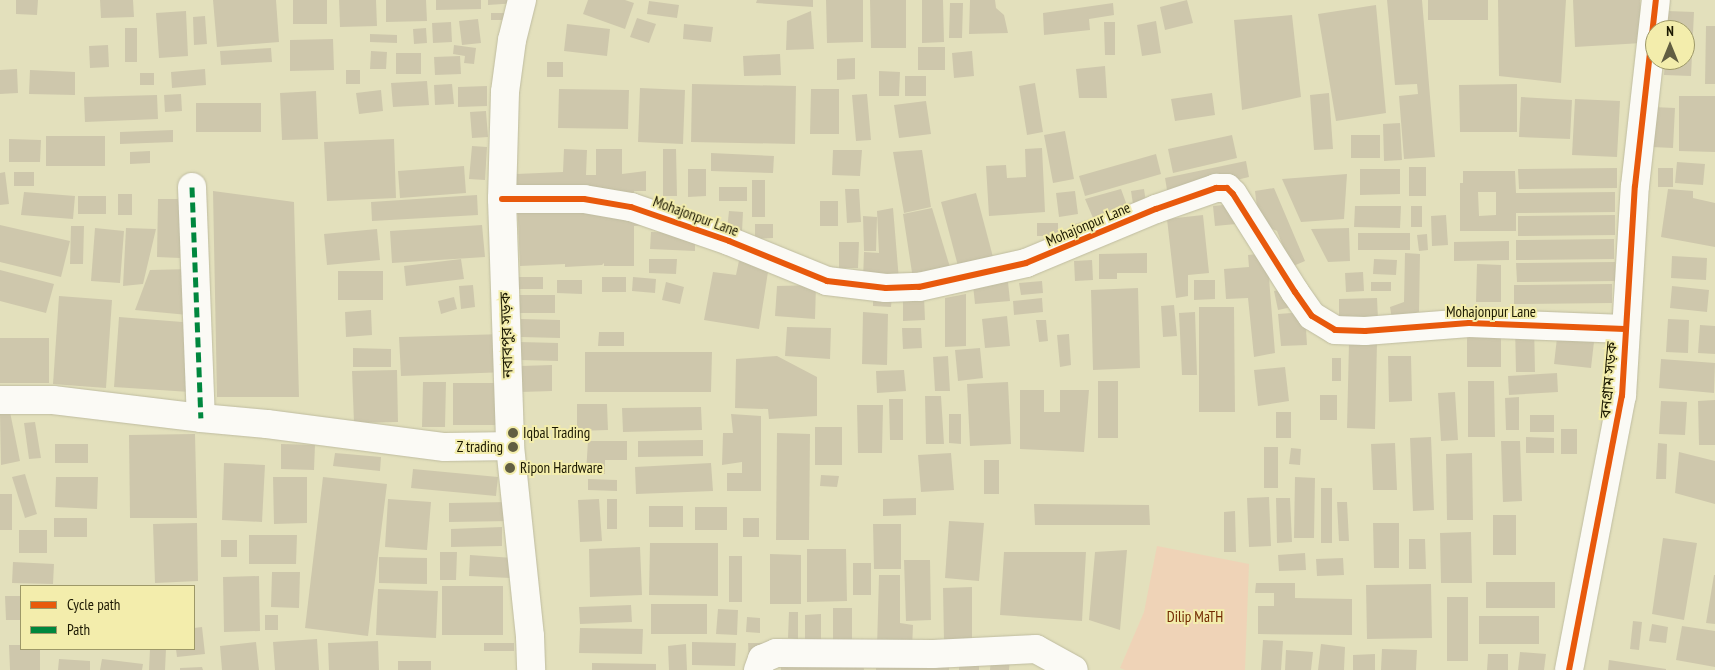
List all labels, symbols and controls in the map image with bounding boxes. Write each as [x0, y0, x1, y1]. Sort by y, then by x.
north arrow [1645, 20, 1695, 70]
text: N [1666, 22, 1674, 40]
street label: Mohajonpur Lane [651, 192, 741, 240]
street label: Mohajonpur Lane [1043, 198, 1133, 250]
street label: নবাবপুর সড়ক [496, 292, 516, 378]
street label: Mohajonpur Lane [1446, 303, 1536, 321]
street label: বনগ্রাম সড়ক [1596, 341, 1620, 419]
place label: Iqbal Trading [523, 424, 591, 442]
marker: Iqbal Trading [507, 427, 519, 439]
place label: Z trading [456, 438, 503, 456]
marker: Z trading [507, 441, 519, 453]
place label: Ripon Hardware [520, 459, 603, 477]
marker: Ripon Hardware [504, 462, 516, 474]
legend [20, 585, 195, 650]
text: Cycle path [67, 595, 120, 614]
park label: Dilip MaTH [1167, 608, 1223, 626]
text: Path [67, 620, 90, 639]

